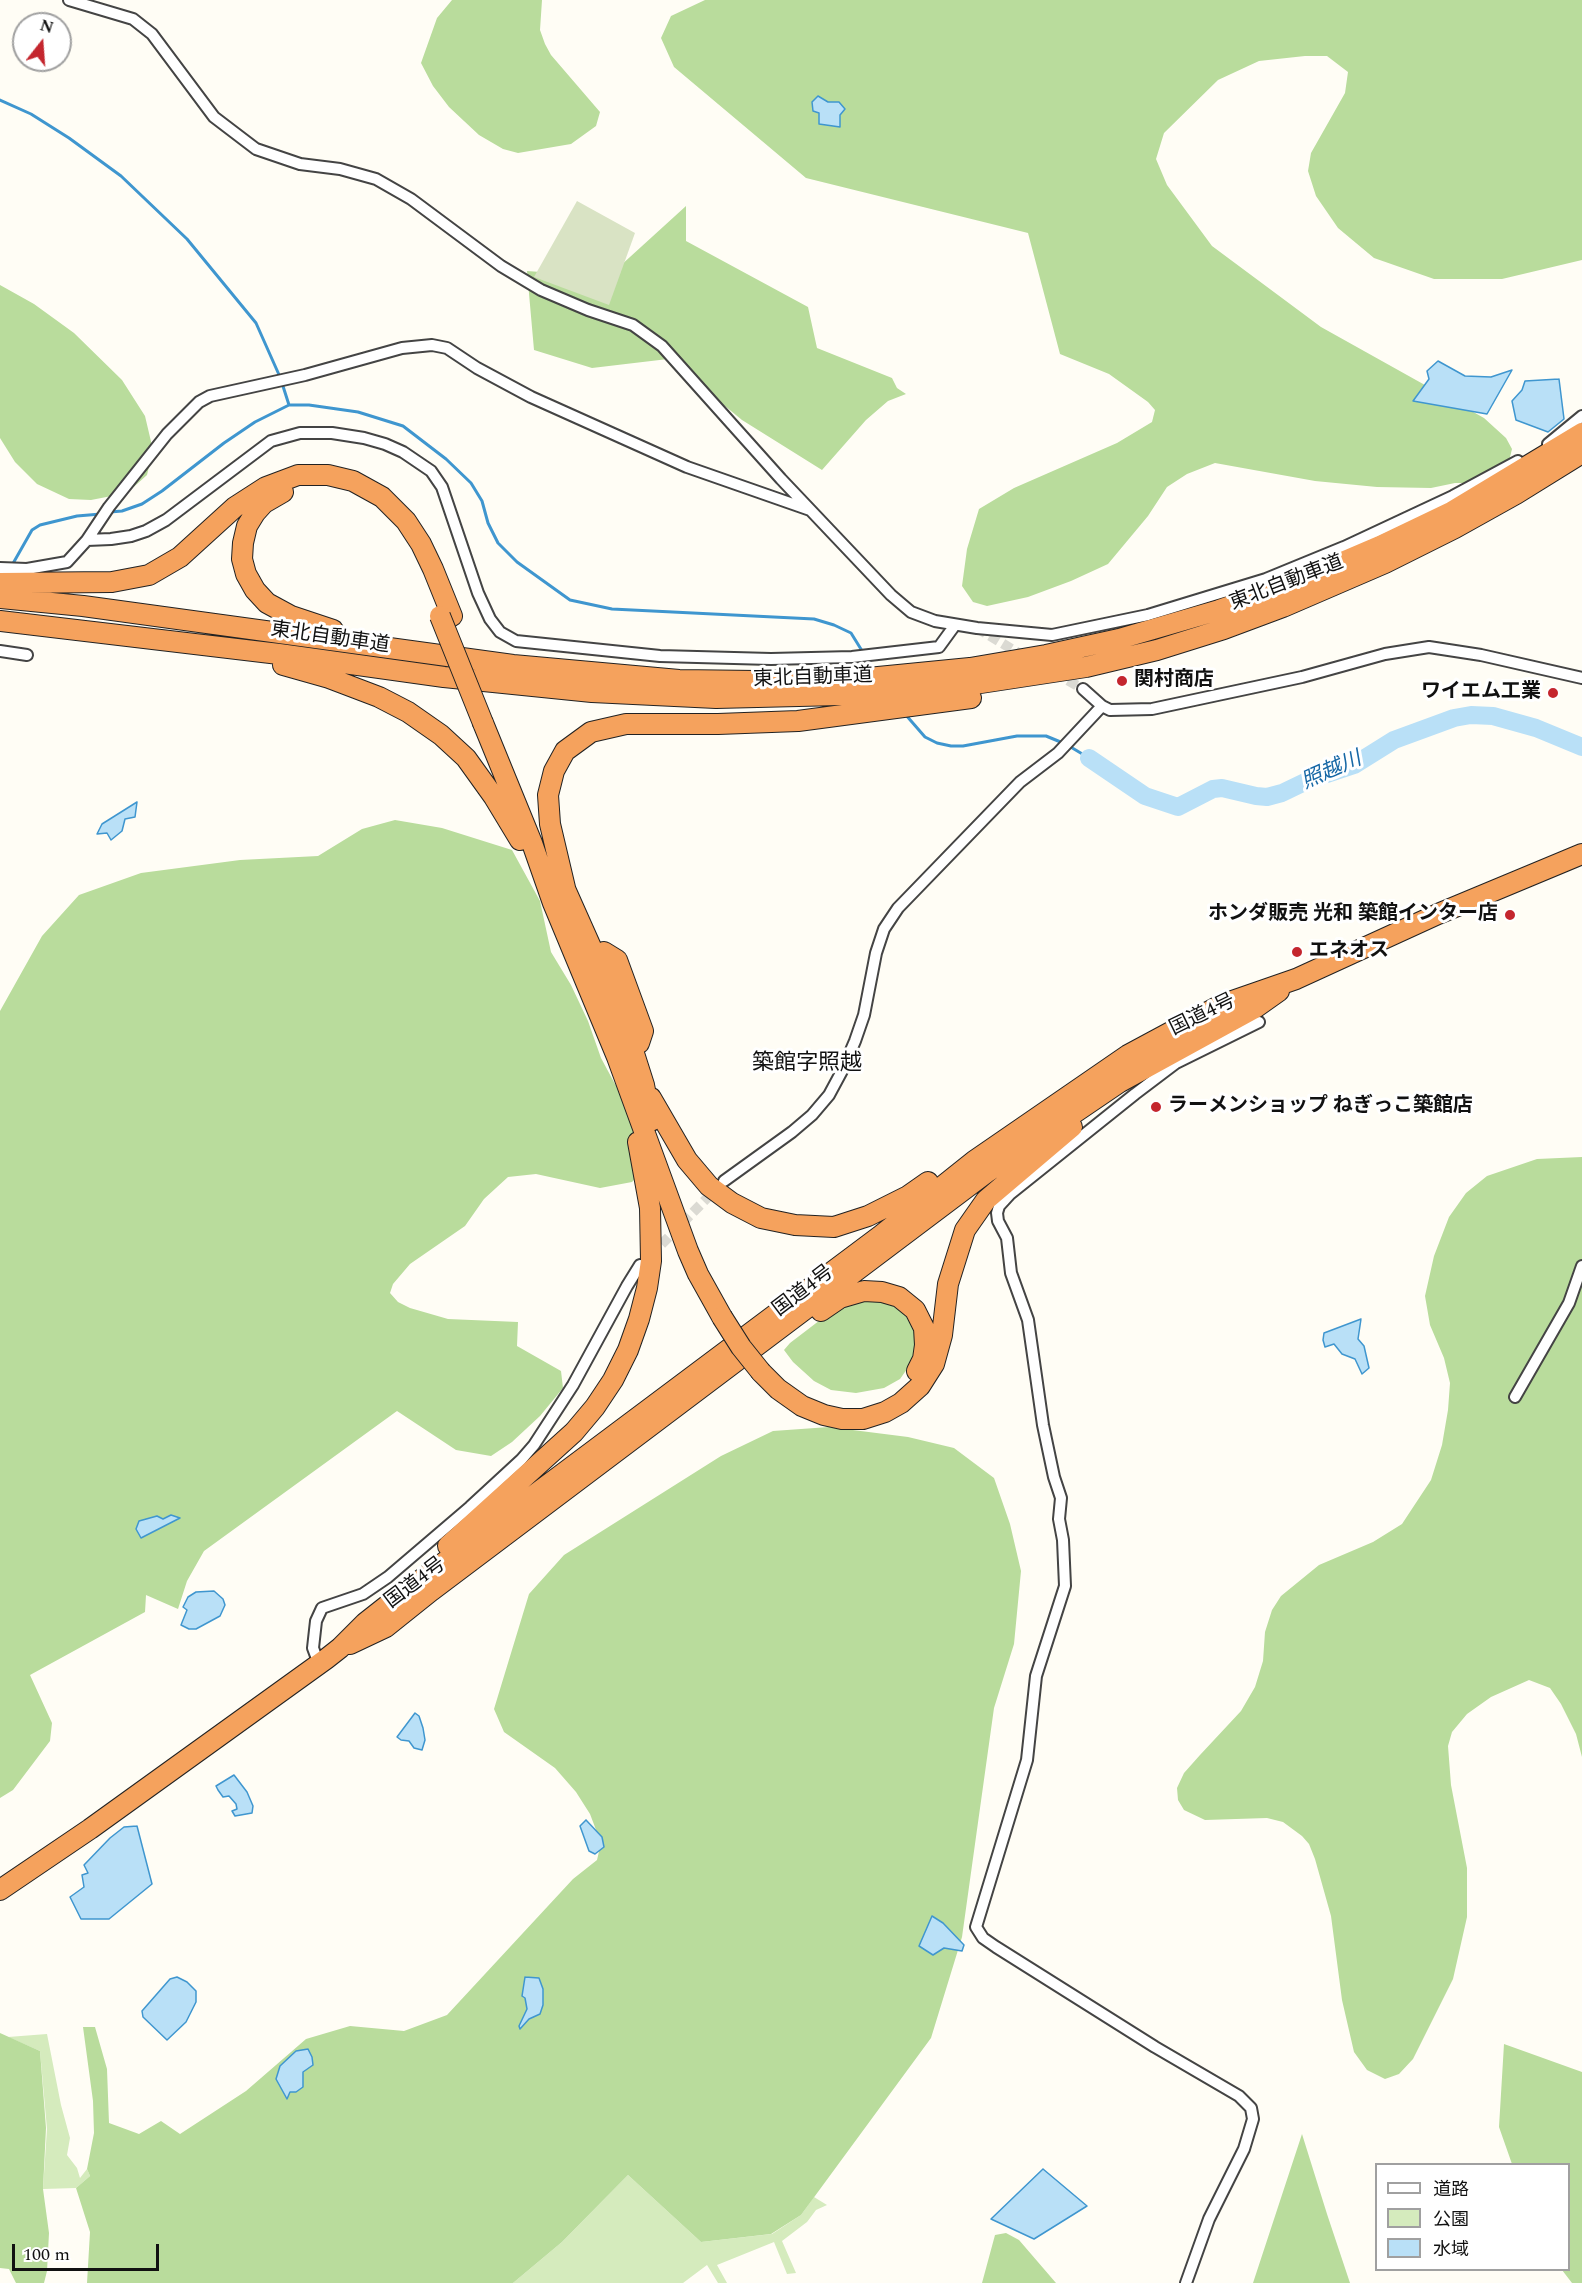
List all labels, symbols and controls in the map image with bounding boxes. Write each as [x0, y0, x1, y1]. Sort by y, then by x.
north arrow [12, 12, 72, 72]
text: N [37, 13, 56, 40]
street label: 東北自動車道 [1227, 551, 1347, 617]
street label: 東北自動車道 [269, 619, 391, 659]
street label: 東北自動車道 [753, 665, 873, 693]
place label: 関村商店 [1134, 669, 1214, 693]
marker: 関村商店 [1115, 674, 1129, 688]
place label: ワイエム工業 [1421, 681, 1541, 705]
marker: ワイエム工業 [1546, 686, 1560, 700]
water label: 照越川 [1298, 748, 1366, 796]
place label: ホンダ販売 光和 築館インター店 [1208, 903, 1498, 927]
marker: ホンダ販売 光和 築館インター店 [1503, 908, 1517, 922]
place label: エネオス [1309, 940, 1389, 964]
marker: エネオス [1290, 945, 1304, 959]
street label: 国道4号 [1166, 990, 1240, 1042]
district label: 築館字照越 [752, 1052, 862, 1078]
place label: ラーメンショップ ねぎっこ築館店 [1168, 1095, 1473, 1119]
marker: ラーメンショップ ねぎっこ築館店 [1149, 1100, 1163, 1114]
street label: 国道4号 [769, 1261, 839, 1323]
street label: 国道4号 [381, 1553, 451, 1615]
legend [1375, 2163, 1570, 2271]
text: 道路 [1433, 2176, 1469, 2203]
text: 公園 [1433, 2206, 1469, 2233]
scale bar [15, 2232, 162, 2270]
text: 水域 [1433, 2236, 1469, 2263]
text: 100 m [23, 2241, 70, 2268]

